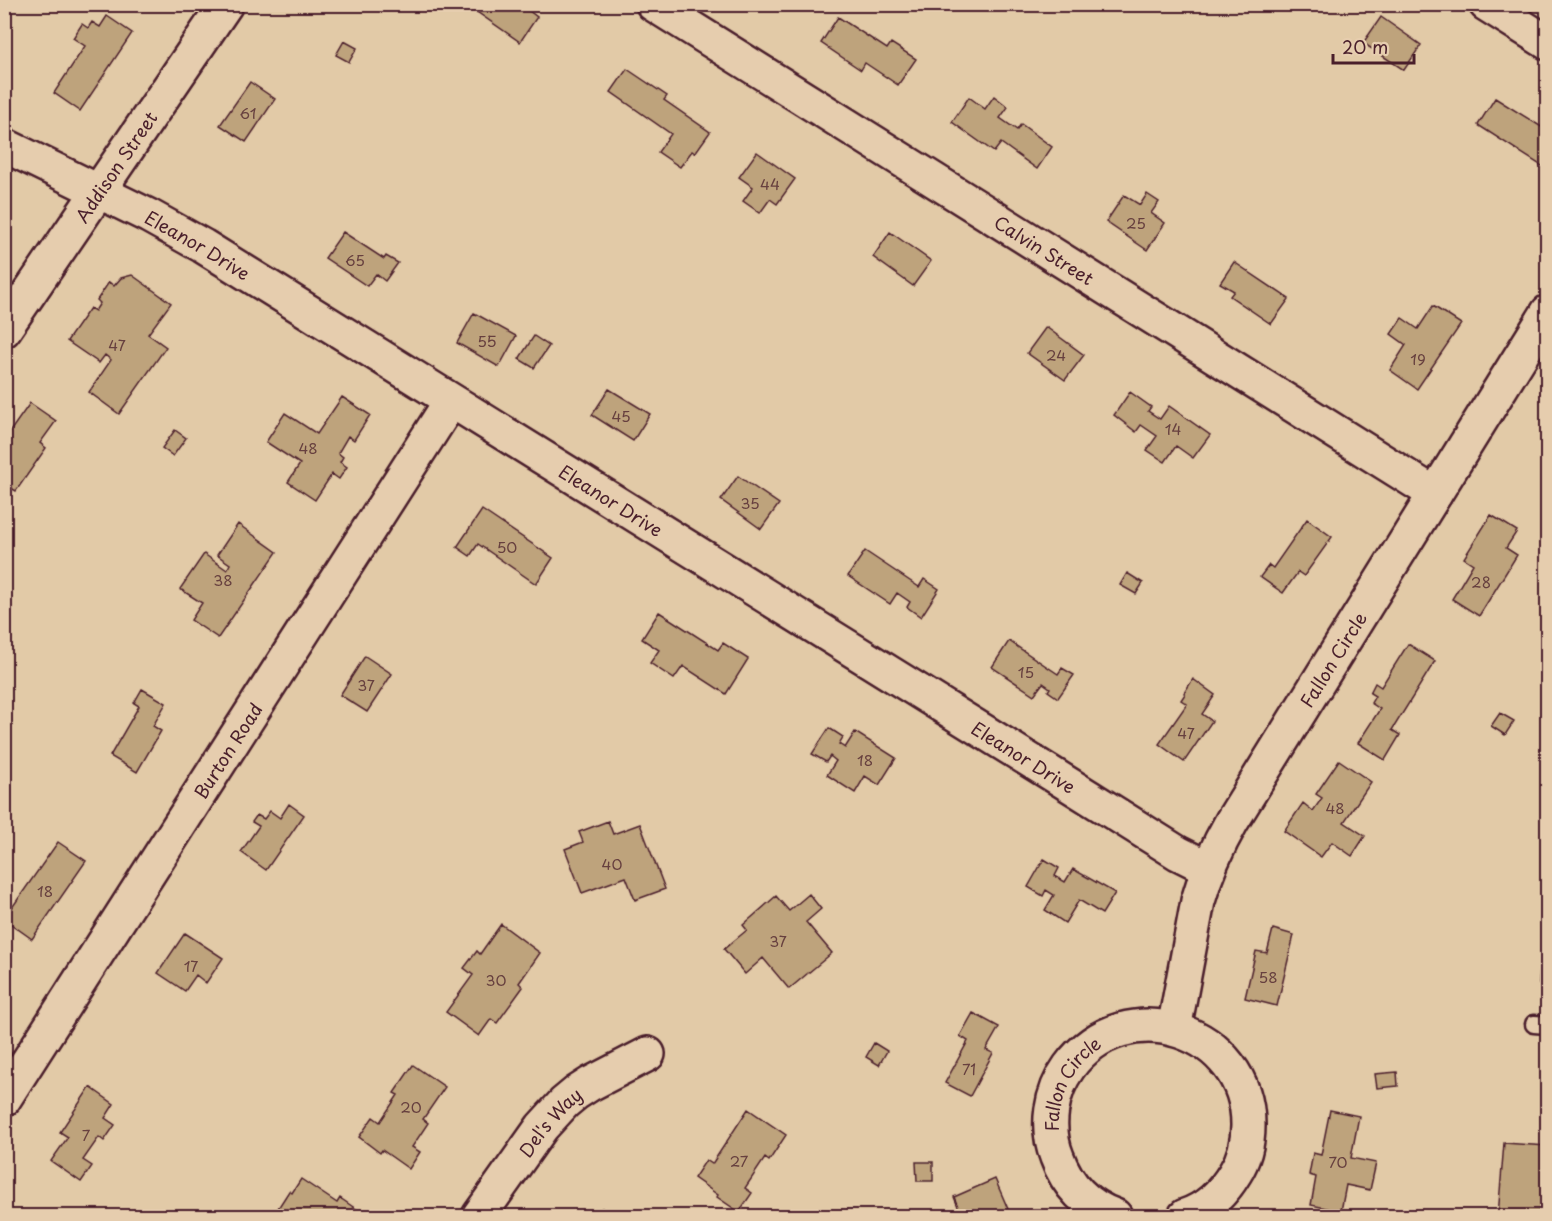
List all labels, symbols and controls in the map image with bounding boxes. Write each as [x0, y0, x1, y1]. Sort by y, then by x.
scale bar [1333, 27, 1414, 65]
text: 20 m [1342, 33, 1388, 60]
house number: 61 [240, 101, 256, 124]
street label: Addison Street [68, 105, 163, 227]
house number: 44 [760, 172, 780, 195]
street label: Eleanor Drive [140, 203, 256, 286]
street label: Calvin Street [989, 208, 1100, 291]
house number: 25 [1126, 211, 1146, 234]
house number: 65 [345, 248, 365, 271]
house number: 55 [477, 329, 497, 352]
house number: 47 [108, 333, 126, 356]
house number: 24 [1046, 343, 1066, 366]
house number: 19 [1410, 347, 1426, 370]
house number: 45 [611, 404, 631, 427]
house number: 14 [1165, 417, 1181, 440]
house number: 48 [298, 436, 318, 459]
street label: Eleanor Drive [554, 457, 669, 543]
house number: 35 [740, 491, 760, 514]
house number: 50 [497, 535, 517, 558]
house number: 38 [213, 568, 233, 591]
house number: 28 [1471, 570, 1491, 593]
street label: Fallon Circle [1293, 606, 1373, 712]
house number: 15 [1018, 660, 1034, 683]
house number: 37 [357, 673, 375, 696]
street label: Burton Road [186, 697, 268, 804]
street label: Eleanor Drive [967, 714, 1081, 799]
house number: 47 [1177, 721, 1195, 744]
house number: 18 [857, 748, 873, 771]
house number: 48 [1325, 796, 1345, 819]
house number: 40 [602, 852, 622, 875]
house number: 18 [37, 879, 53, 902]
house number: 37 [769, 929, 787, 952]
house number: 17 [184, 954, 198, 977]
house number: 58 [1258, 965, 1278, 988]
house number: 30 [486, 968, 506, 991]
street label: Fallon Circle [1037, 1029, 1106, 1132]
house number: 71 [962, 1057, 976, 1080]
street label: Del's Way [512, 1080, 587, 1162]
house number: 20 [400, 1095, 422, 1118]
house number: 7 [82, 1123, 91, 1146]
house number: 27 [730, 1149, 749, 1172]
house number: 70 [1328, 1150, 1348, 1173]

